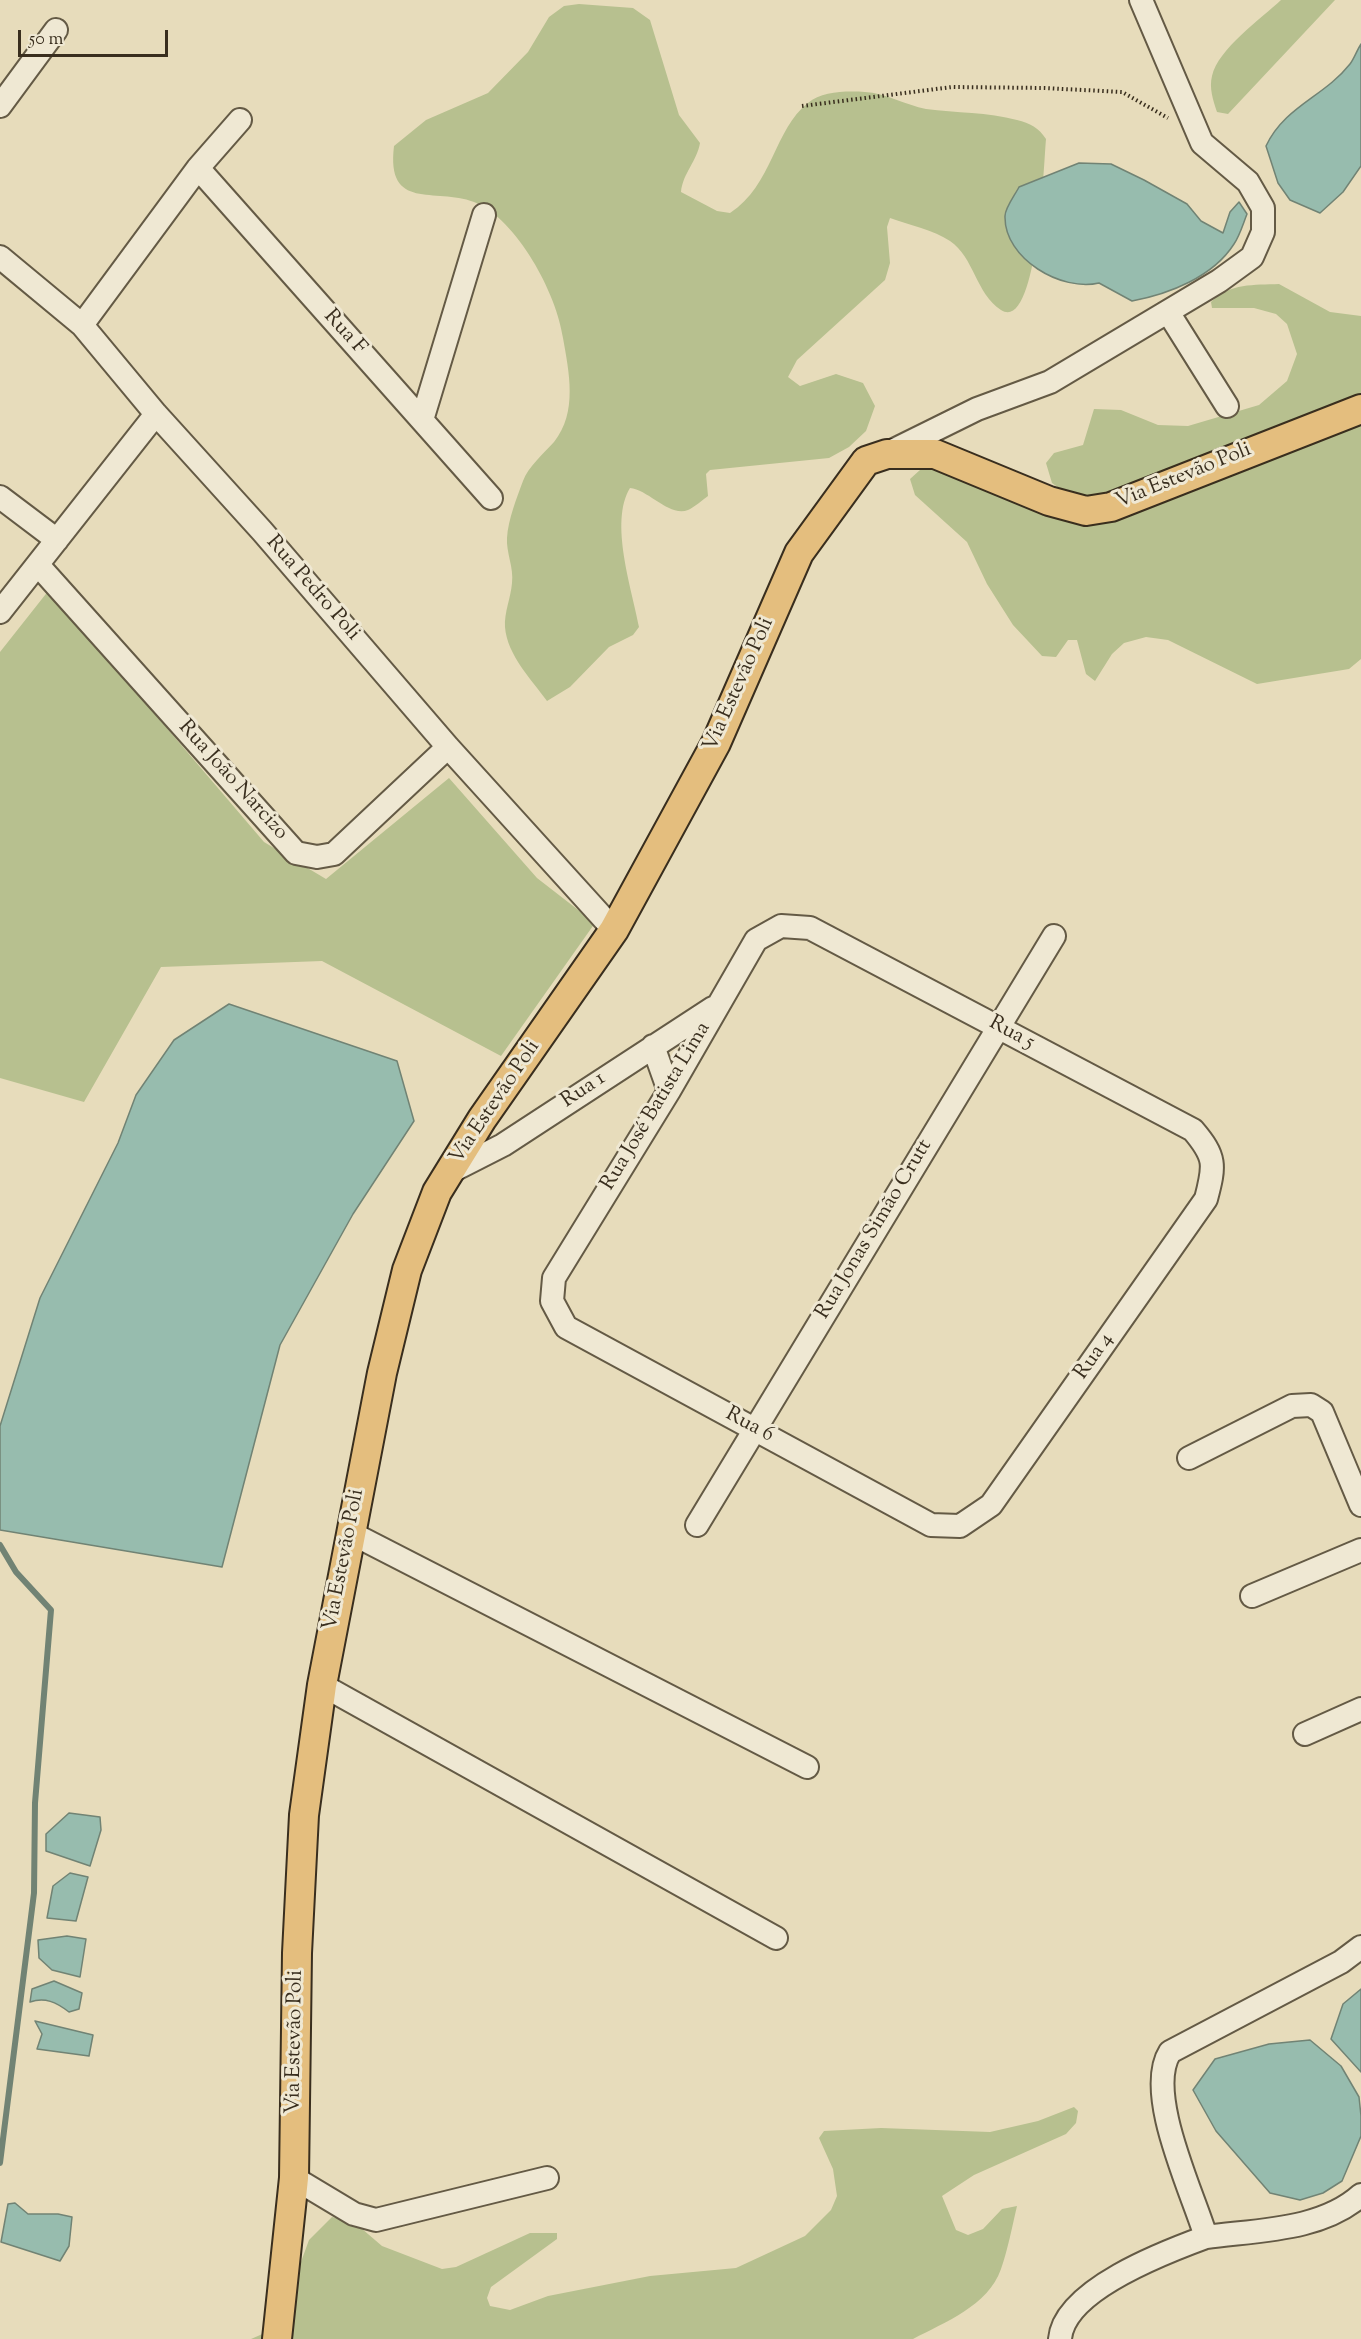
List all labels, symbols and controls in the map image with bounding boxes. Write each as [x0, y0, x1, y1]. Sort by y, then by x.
scale bar [21, 18, 171, 56]
text: 50 m [29, 27, 63, 53]
street label: Rua F [317, 305, 371, 361]
street label: Via Estevão Poli [1113, 438, 1255, 516]
street label: Rua Pedro Poli [259, 531, 365, 647]
street label: Via Estevão Poli [699, 614, 781, 756]
street label: Rua João Narcizo [172, 716, 292, 846]
street label: Rua 5 [984, 1012, 1038, 1056]
street label: Rua José Batista Lima [597, 1018, 717, 1196]
street label: Via Estevão Poli [445, 1036, 547, 1170]
street label: Rua 1 [557, 1067, 611, 1115]
street label: Rua Jonas Simão Crutt [811, 1136, 939, 1324]
street label: Rua 4 [1070, 1329, 1120, 1385]
street label: Rua 6 [721, 1403, 777, 1449]
street label: Via Estevão Poli [319, 1487, 371, 1633]
street label: Via Estevão Poli [282, 1970, 310, 2114]

